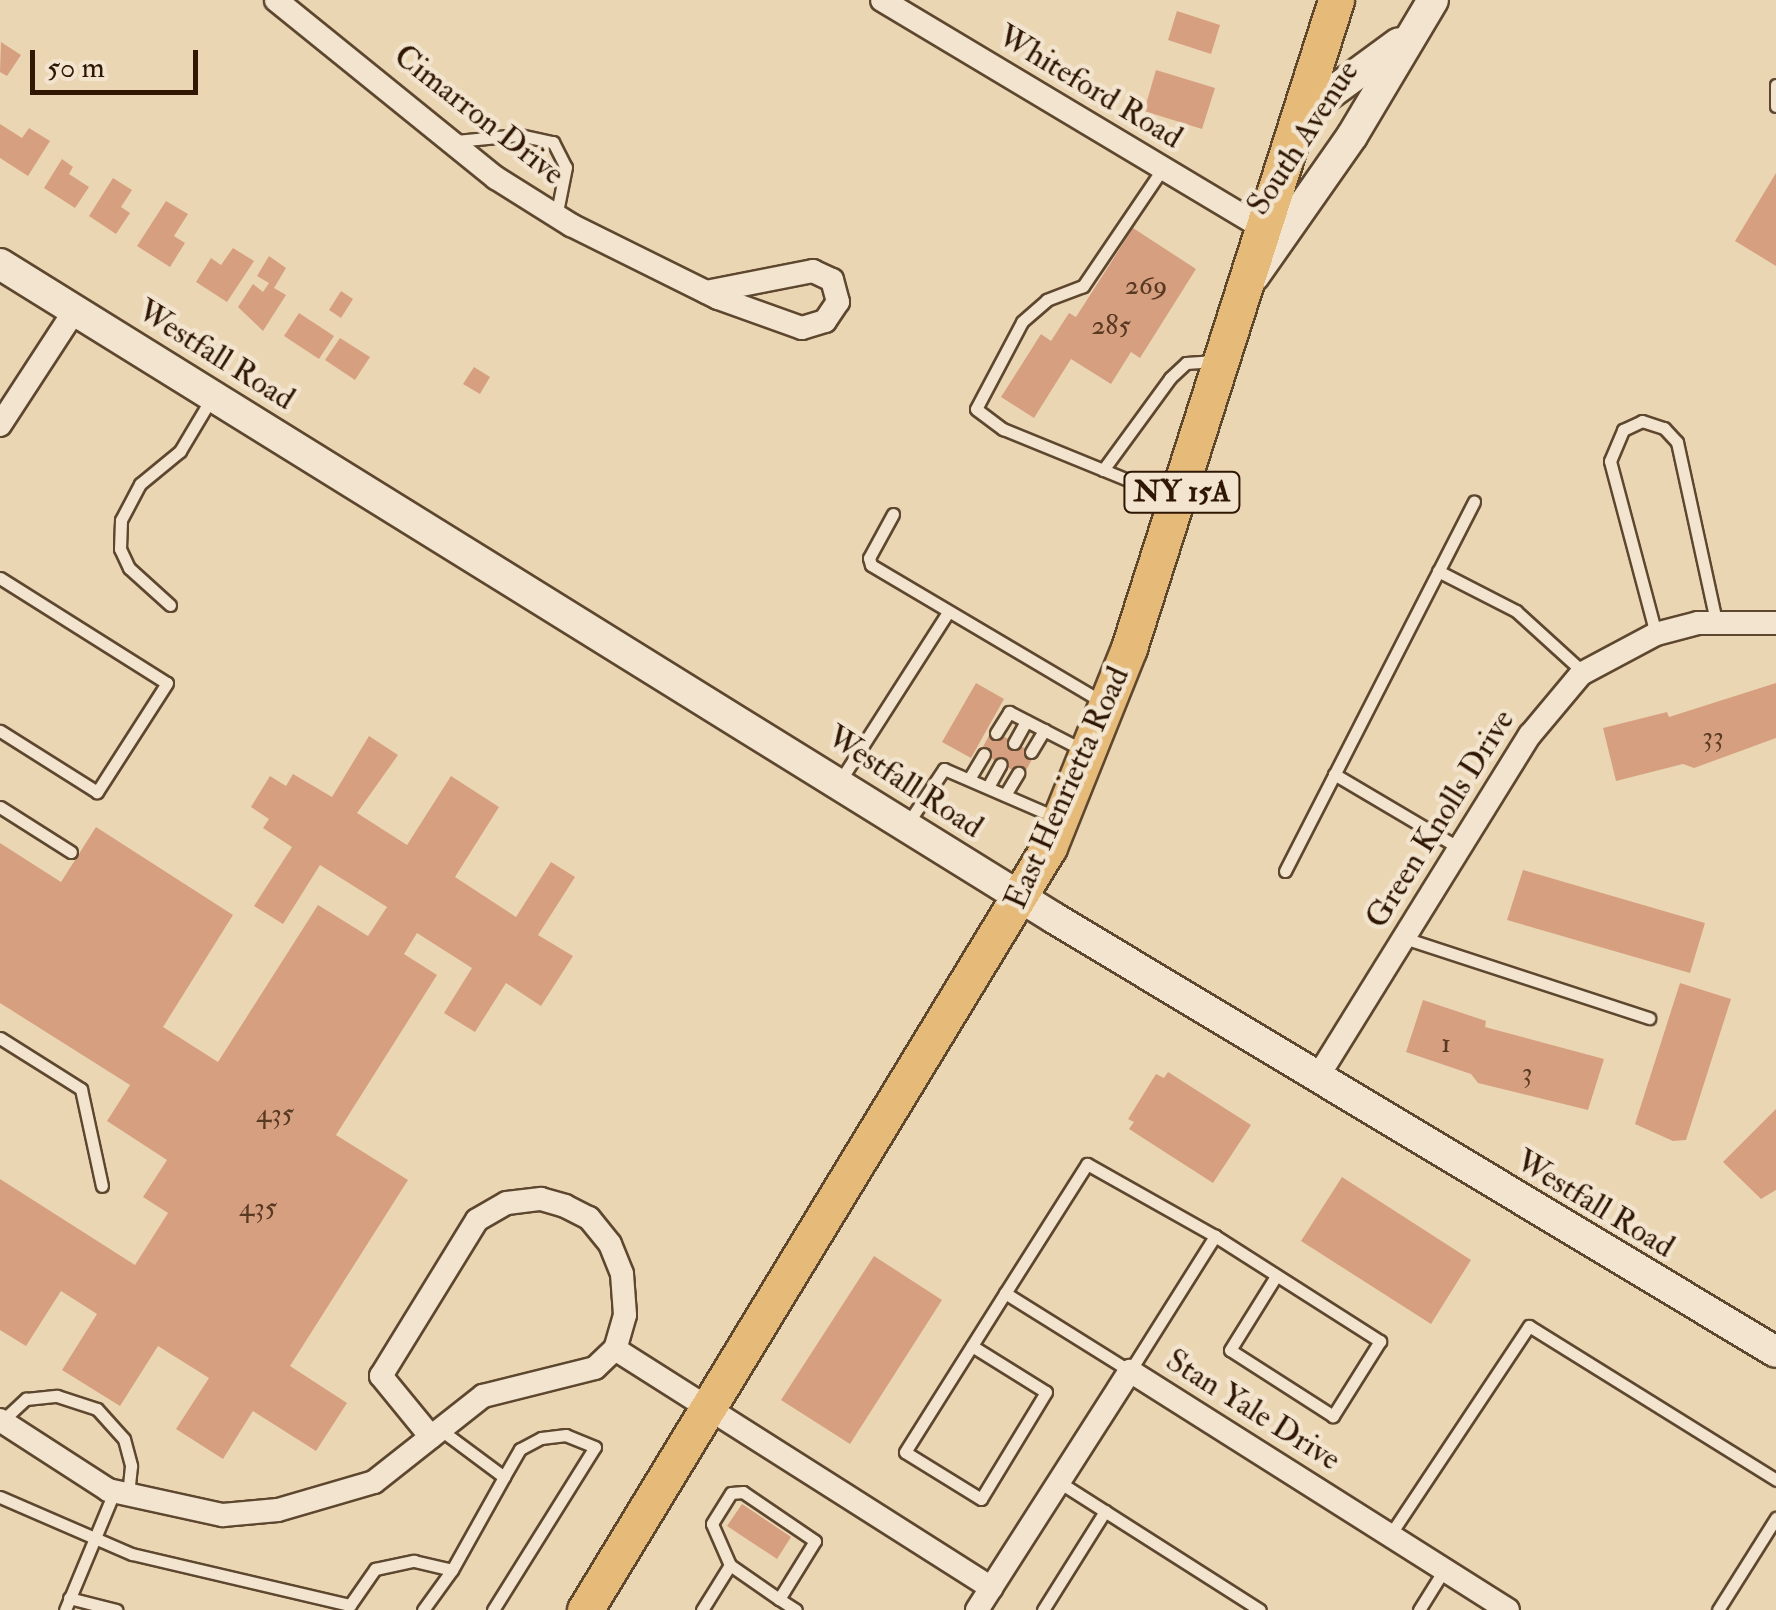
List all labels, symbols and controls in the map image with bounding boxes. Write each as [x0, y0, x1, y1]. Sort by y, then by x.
street label: Whiteford Road [991, 17, 1189, 157]
scale bar [35, 30, 202, 92]
street label: Cimarron Drive [386, 37, 572, 193]
text: 50 m [47, 49, 105, 86]
street label: South Avenue [1239, 54, 1367, 222]
house number: 269 [1125, 269, 1167, 303]
street label: Westfall Road [130, 292, 302, 418]
house number: 285 [1091, 309, 1131, 343]
road number: NY 15A [1122, 467, 1242, 517]
street label: East Henrietta Road [996, 661, 1138, 915]
street label: Green Knolls Drive [1357, 703, 1523, 935]
street label: Westfall Road [820, 717, 990, 847]
house number: 33 [1702, 720, 1724, 754]
house number: 1 [1441, 1027, 1451, 1061]
house number: 3 [1522, 1056, 1532, 1090]
house number: 435 [256, 1097, 294, 1131]
street label: Westfall Road [1509, 1142, 1681, 1266]
house number: 435 [239, 1191, 277, 1225]
street label: Stan Yale Drive [1159, 1341, 1347, 1479]

